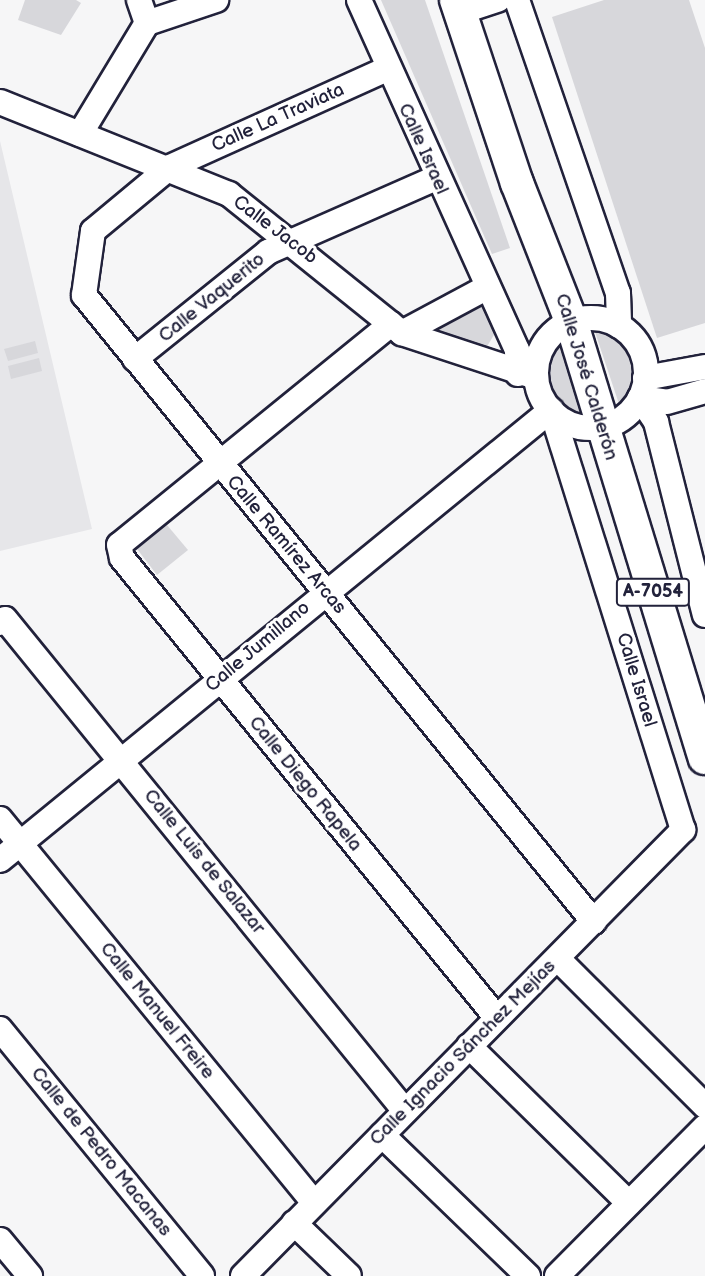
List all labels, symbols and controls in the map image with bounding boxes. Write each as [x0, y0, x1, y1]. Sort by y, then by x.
street label: Calle La Traviata [208, 78, 348, 158]
street label: Calle Israel [393, 100, 453, 198]
street label: Calle Jacob [228, 191, 322, 269]
street label: Calle Vaquerito [154, 248, 270, 348]
street label: Calle José Calderón [550, 291, 622, 463]
street label: Calle Ramírez Arcas [221, 471, 351, 619]
road number: A-7054 [614, 578, 692, 606]
street label: Calle Jumillano [201, 596, 315, 698]
street label: Calle Israel [611, 630, 661, 730]
street label: Calle Diego Rapela [244, 712, 366, 856]
street label: Calle Luis de Salazar [138, 785, 270, 939]
street label: Calle Manuel Freire [95, 938, 219, 1084]
street label: Calle Ignacio Sánchez Mejías [365, 955, 561, 1151]
street label: Calle de Pedro Macanas [26, 1063, 176, 1241]

